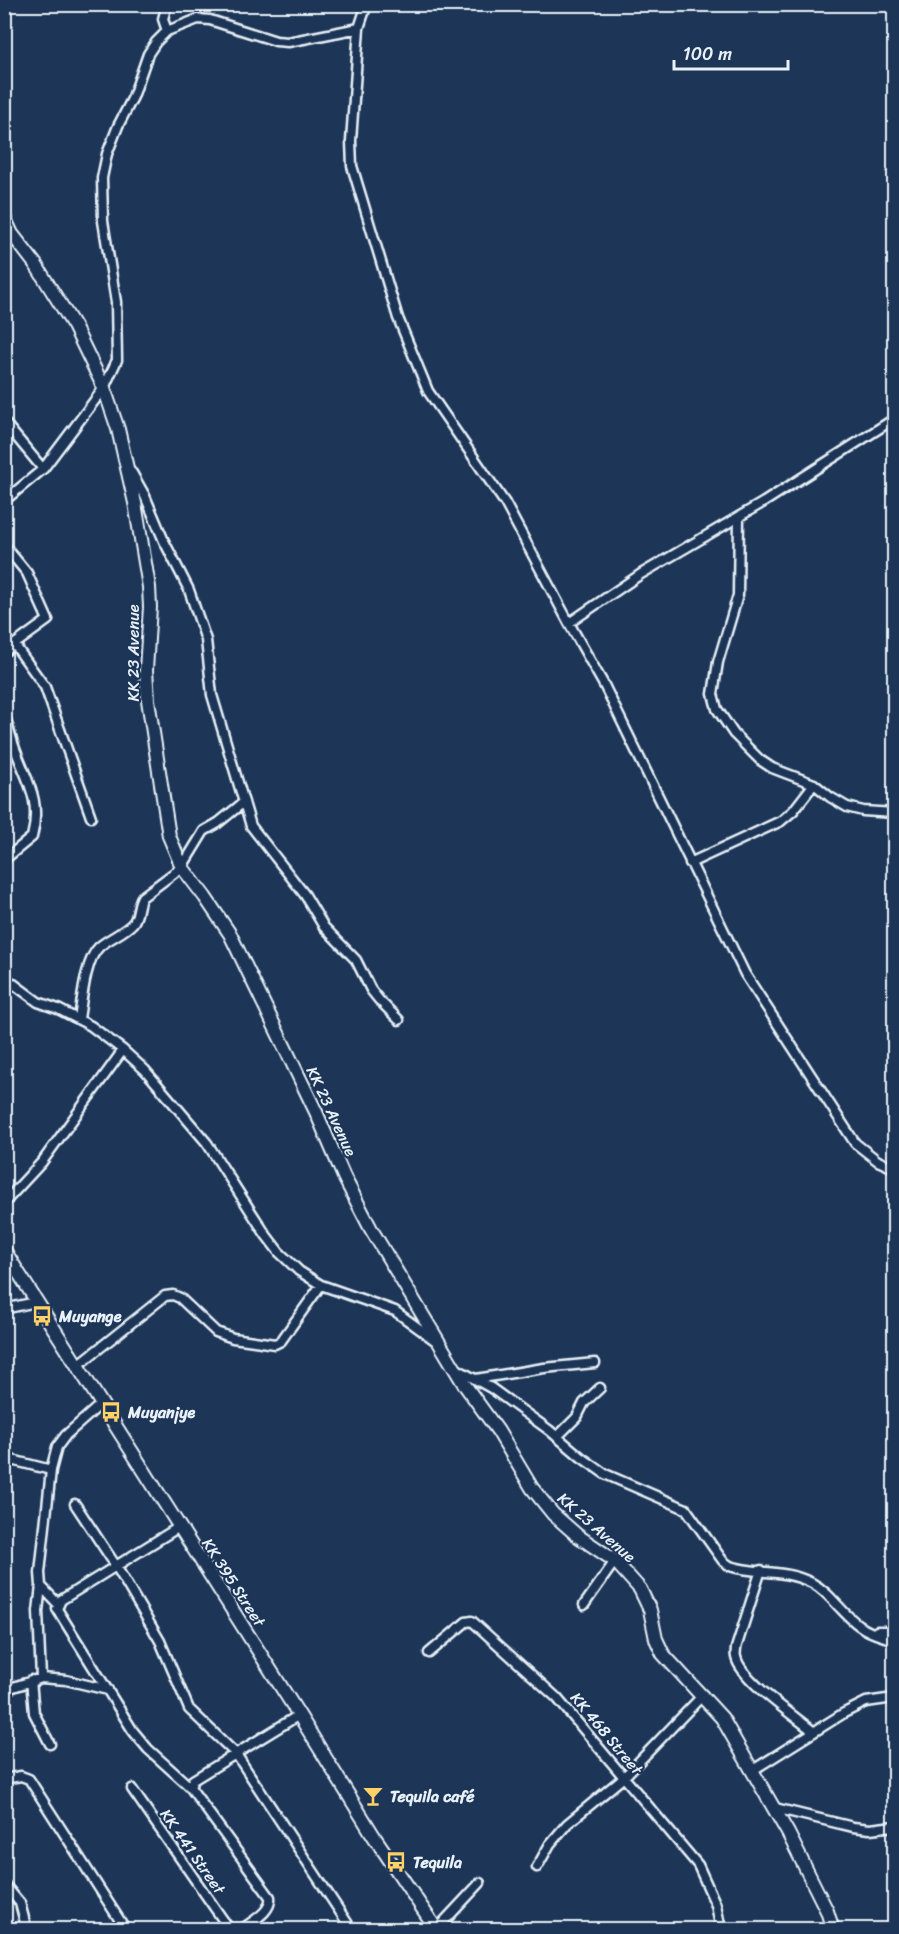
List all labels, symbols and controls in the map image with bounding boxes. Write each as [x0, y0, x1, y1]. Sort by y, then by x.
scale bar [674, 33, 788, 71]
text: 100 m [683, 38, 732, 70]
street label: KK 23 Avenue [119, 604, 148, 701]
street label: KK 23 Avenue [298, 1061, 365, 1161]
place label: Muyange [58, 1302, 122, 1331]
bus stop icon: Muyange [30, 1304, 54, 1328]
place label: Muyanjye [127, 1398, 196, 1427]
bus stop icon: Muyanjye [99, 1400, 123, 1424]
street label: KK 23 Avenue [551, 1485, 643, 1570]
street label: KK 395 Street [194, 1532, 274, 1633]
street label: KK 468 Street [563, 1685, 651, 1782]
place label: Tequila café [390, 1782, 475, 1811]
bar icon: Tequila café [361, 1784, 385, 1808]
street label: KK 441 Street [152, 1802, 233, 1901]
place label: Tequila [413, 1848, 462, 1877]
bus stop icon: Tequila [384, 1850, 408, 1874]

